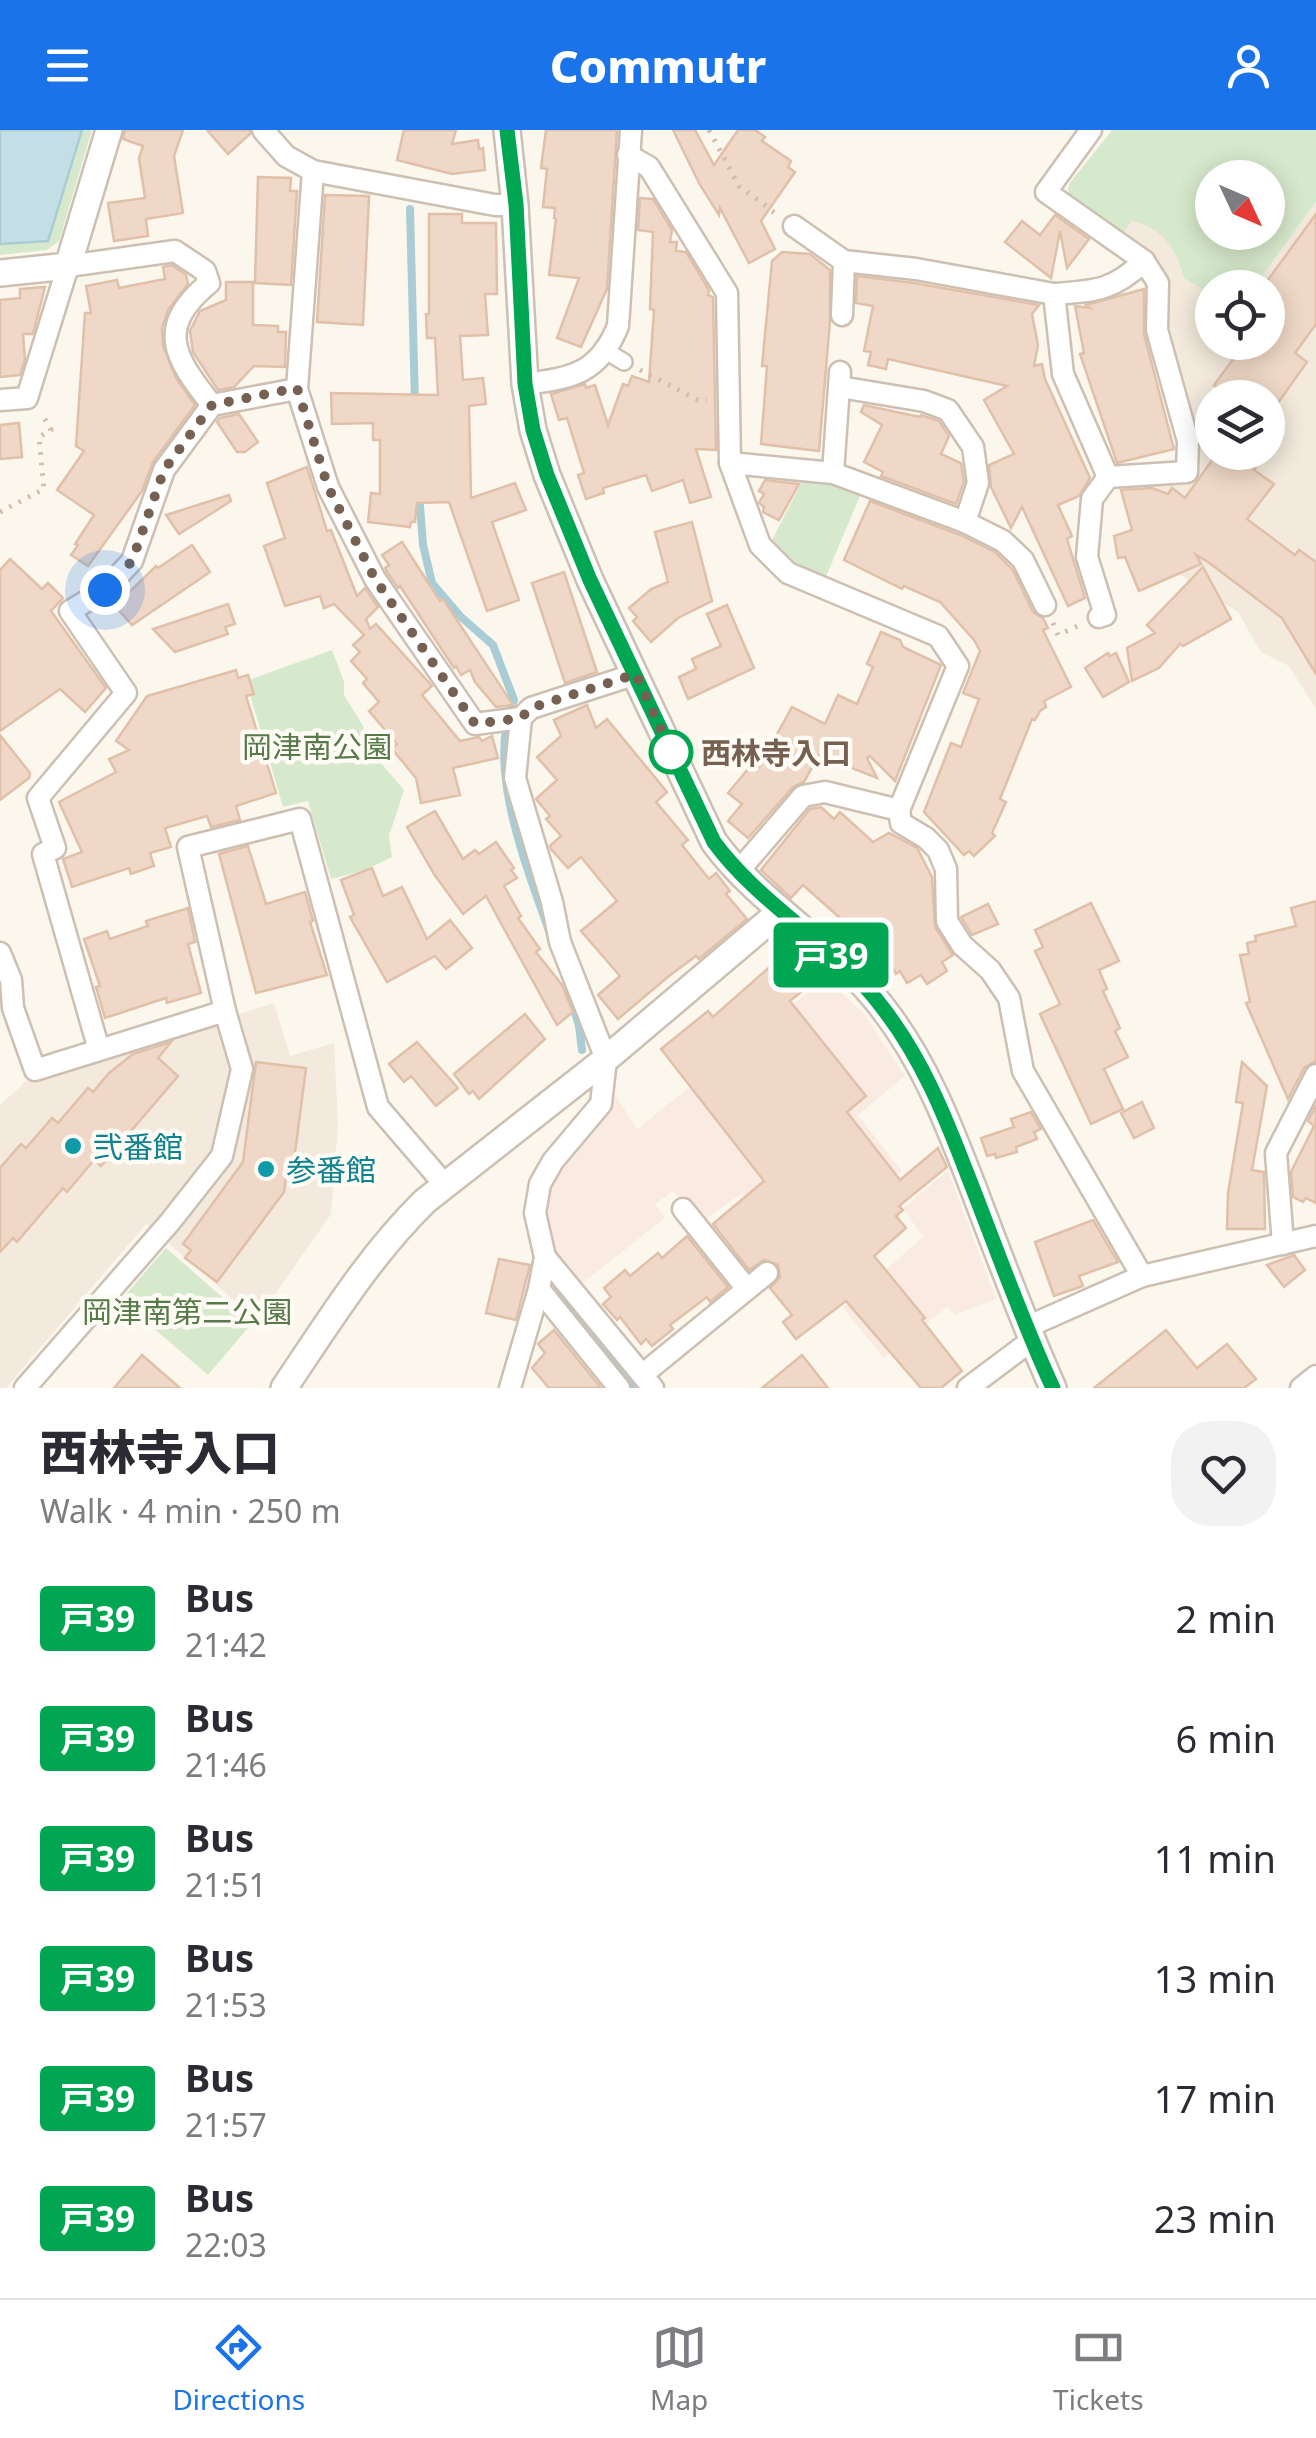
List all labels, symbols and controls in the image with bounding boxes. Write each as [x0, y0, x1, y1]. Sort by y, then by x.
text: Commutr [550, 35, 766, 96]
icon: menu [40, 38, 95, 93]
icon: person [1221, 38, 1276, 93]
north arrow [1195, 160, 1285, 250]
map controls [1195, 160, 1285, 470]
button: locate [1195, 270, 1285, 360]
button: layers [1195, 380, 1285, 470]
your location [80, 565, 130, 615]
park label: 岡津南公園 [242, 726, 392, 767]
marker: 西林寺入口 [650, 731, 692, 773]
place label: 西林寺入口 [701, 732, 851, 773]
line badge: 戸39 [774, 922, 888, 988]
text: 戸39 [793, 932, 869, 979]
place label: 弐番館 [93, 1126, 183, 1167]
marker: 弐番館 [62, 1135, 84, 1157]
place label: 参番館 [286, 1149, 376, 1190]
marker: 参番館 [255, 1158, 277, 1180]
park label: 岡津南第二公園 [82, 1291, 292, 1332]
text: 西林寺入口 [40, 1419, 280, 1484]
button: heart [1171, 1421, 1276, 1526]
text: Walk · 4 min · 250 m [40, 1489, 341, 1532]
text: Bus [185, 1571, 254, 1623]
text: 2 min [1176, 1592, 1276, 1644]
text: 戸39 [60, 1595, 135, 1642]
text: 21:42 [185, 1623, 267, 1666]
text: Bus [185, 1691, 254, 1743]
text: 6 min [1176, 1712, 1276, 1764]
text: 戸39 [60, 1715, 135, 1762]
text: 21:46 [185, 1743, 267, 1786]
text: Bus [185, 1811, 254, 1863]
text: 11 min [1154, 1832, 1276, 1884]
text: 戸39 [60, 1835, 135, 1882]
text: 21:51 [185, 1863, 267, 1906]
text: Bus [185, 1931, 254, 1983]
text: 13 min [1154, 1952, 1276, 2004]
text: 戸39 [60, 1955, 135, 2002]
text: 21:53 [185, 1983, 267, 2026]
text: Bus [185, 2051, 254, 2103]
text: 17 min [1154, 2072, 1276, 2124]
text: 戸39 [60, 2075, 135, 2122]
text: 21:57 [185, 2103, 267, 2146]
text: Bus [185, 2171, 254, 2223]
text: 23 min [1154, 2192, 1276, 2244]
text: 戸39 [60, 2195, 135, 2242]
text: 22:03 [185, 2223, 267, 2266]
tab: Directions [172, 2320, 305, 2418]
tab: Map [650, 2320, 708, 2418]
tab: Tickets [1053, 2320, 1144, 2418]

